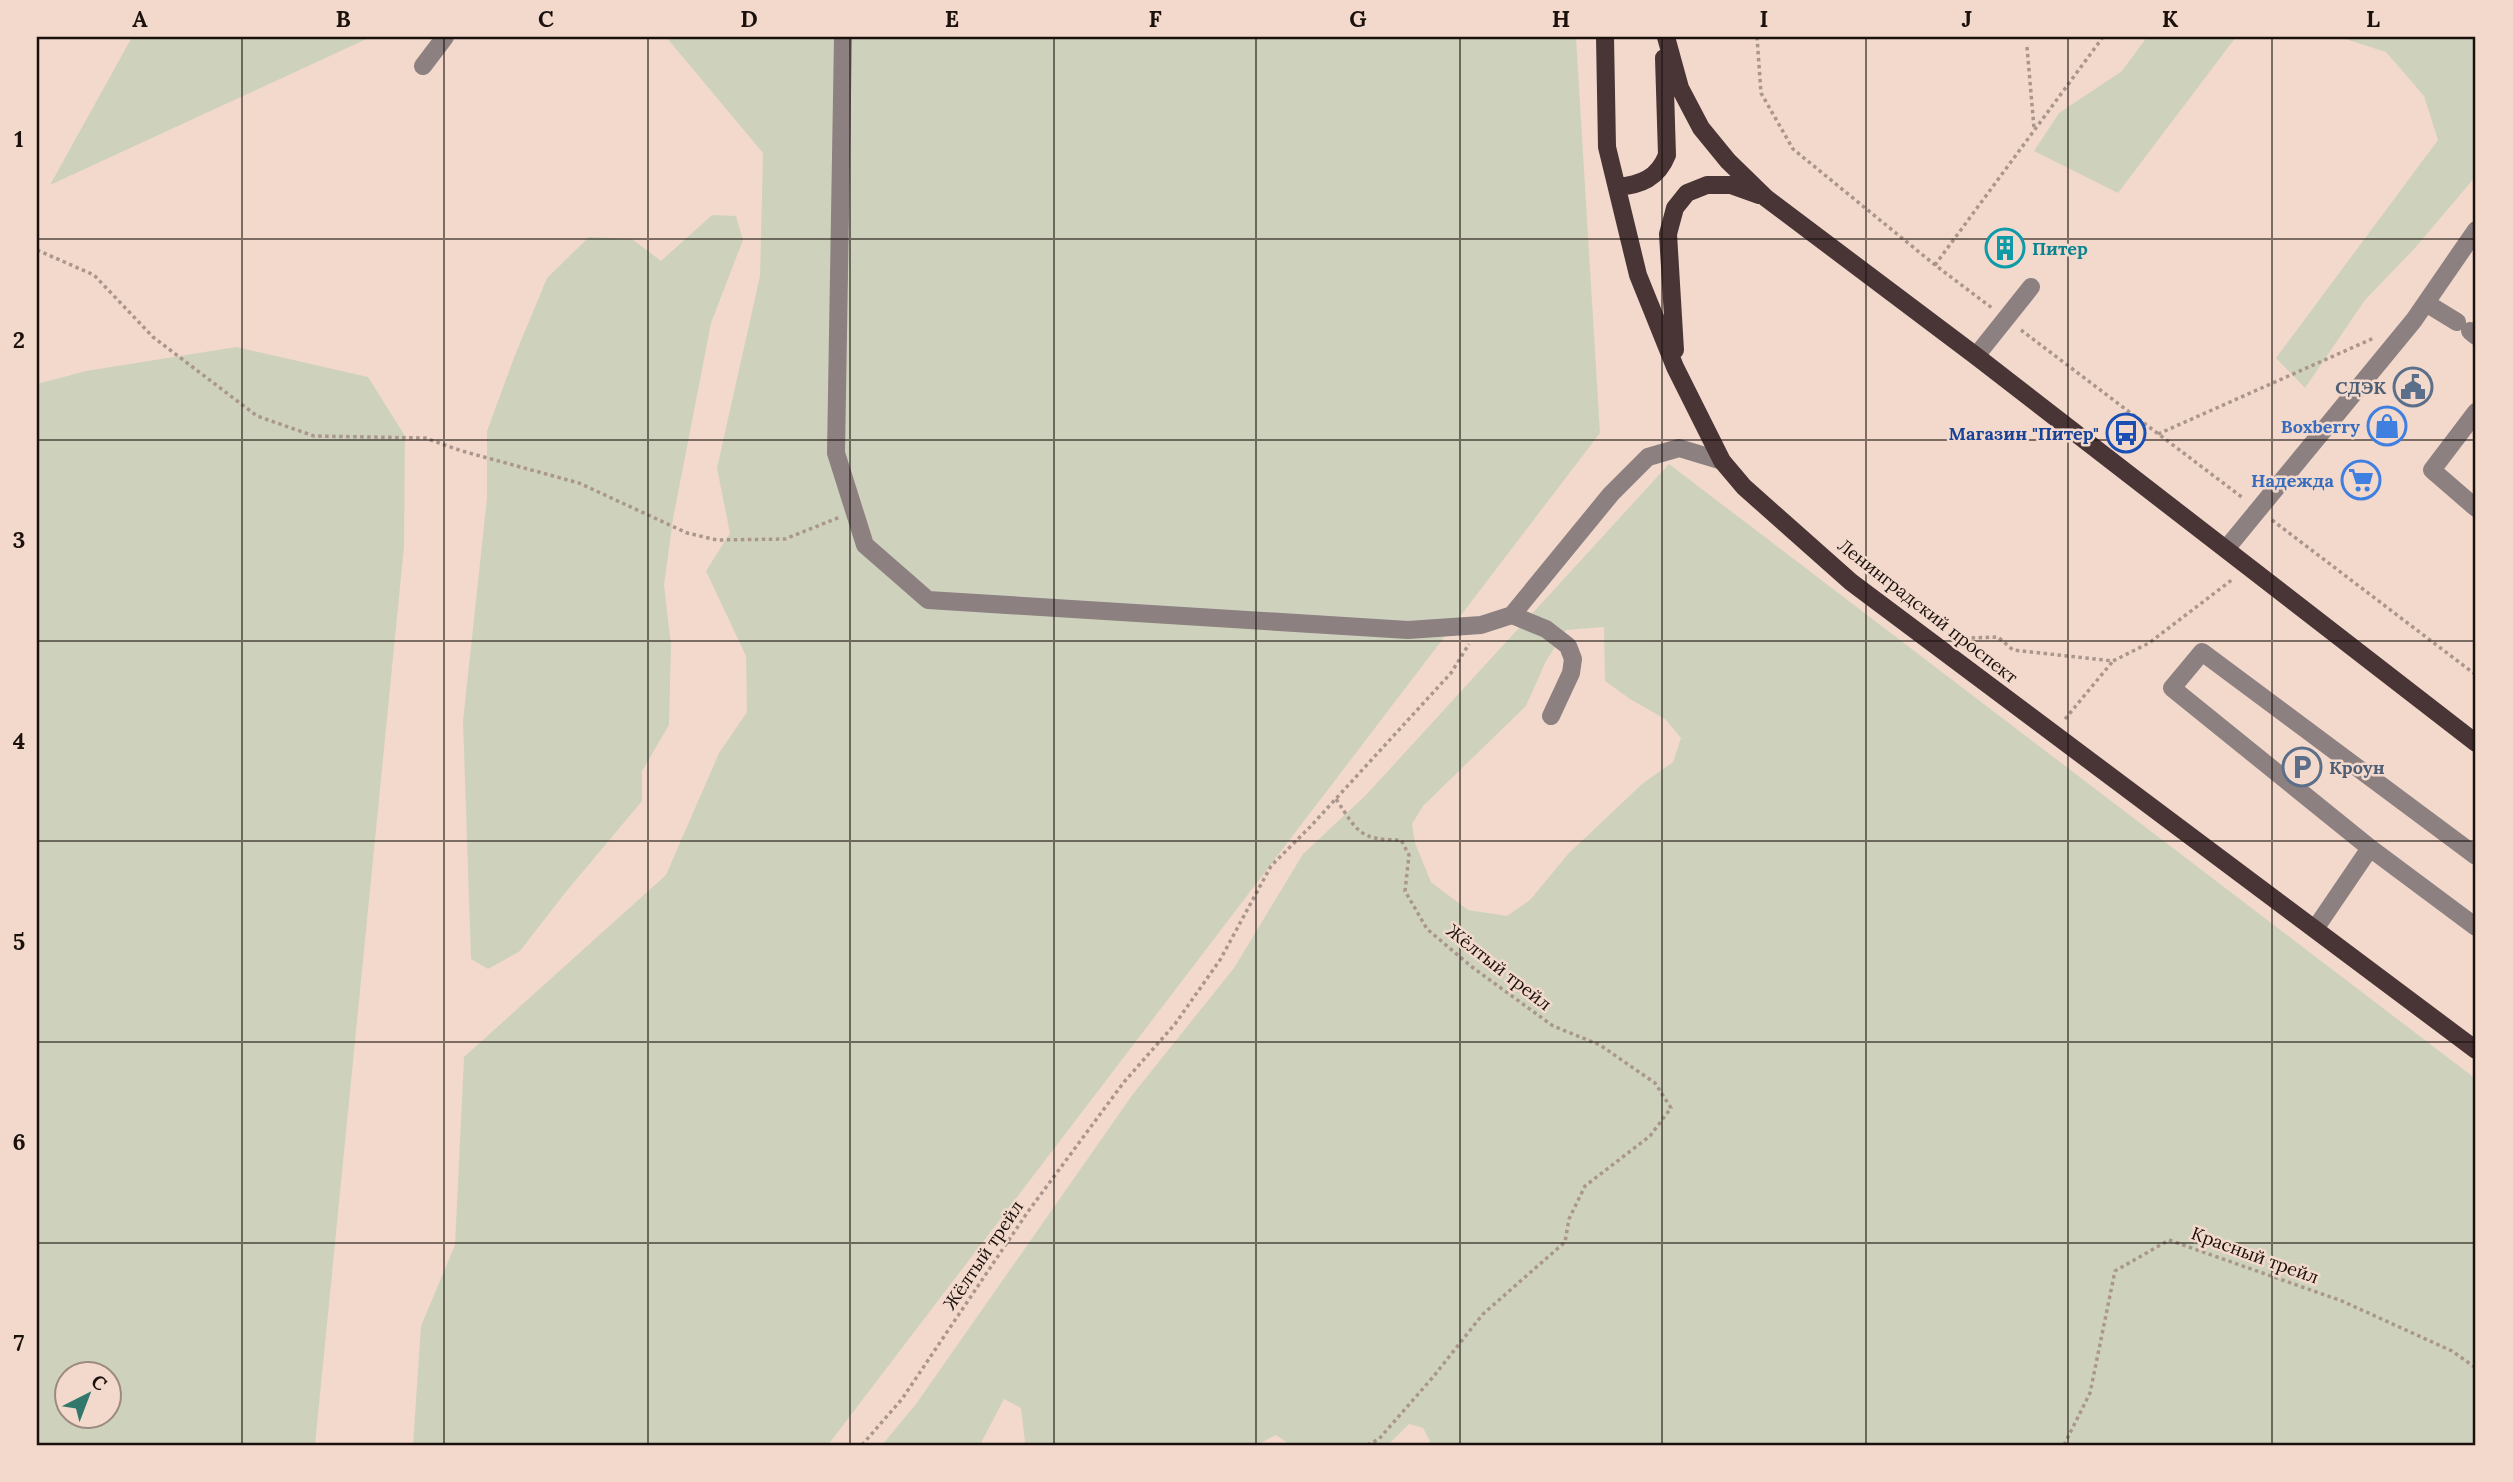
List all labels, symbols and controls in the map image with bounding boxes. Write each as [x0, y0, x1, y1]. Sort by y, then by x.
text: A [132, 4, 148, 33]
text: B [335, 4, 351, 33]
text: C [538, 4, 554, 33]
text: D [740, 4, 758, 33]
text: E [945, 4, 959, 33]
text: F [1148, 4, 1162, 33]
text: G [1349, 4, 1367, 33]
text: H [1552, 4, 1570, 33]
text: I [1760, 4, 1768, 33]
text: J [1962, 4, 1972, 33]
text: K [2162, 4, 2179, 33]
text: L [2366, 4, 2380, 33]
text: 1 [14, 124, 24, 153]
building icon: Питер [1984, 227, 2026, 269]
place label: Питер [2032, 237, 2088, 260]
text: 2 [13, 325, 25, 354]
public building icon: СДЭК [2392, 366, 2434, 408]
place label: СДЭК [2335, 376, 2386, 399]
shop icon: Boxberry [2366, 405, 2408, 447]
bus stop icon: Магазин "Питер" [2105, 412, 2147, 454]
place label: Boxberry [2281, 415, 2360, 438]
place label: Магазин "Питер" [1949, 422, 2099, 445]
supermarket icon: Надежда [2340, 459, 2382, 501]
place label: Надежда [2251, 469, 2335, 492]
text: 3 [13, 525, 25, 554]
street label: Ленинградский проспект [1833, 534, 2023, 688]
text: 4 [13, 726, 25, 755]
parking icon: Кроун [2281, 746, 2323, 788]
place label: Кроун [2329, 756, 2385, 779]
street label: Жёлтый трейл [1442, 919, 1556, 1015]
text: 5 [13, 927, 25, 956]
text: 6 [12, 1127, 26, 1156]
street label: Жёлтый трейл [938, 1196, 1028, 1314]
street label: Красный трейл [2188, 1221, 2322, 1289]
text: 7 [14, 1328, 25, 1357]
north arrow [52, 1360, 122, 1430]
text: С [86, 1369, 112, 1396]

